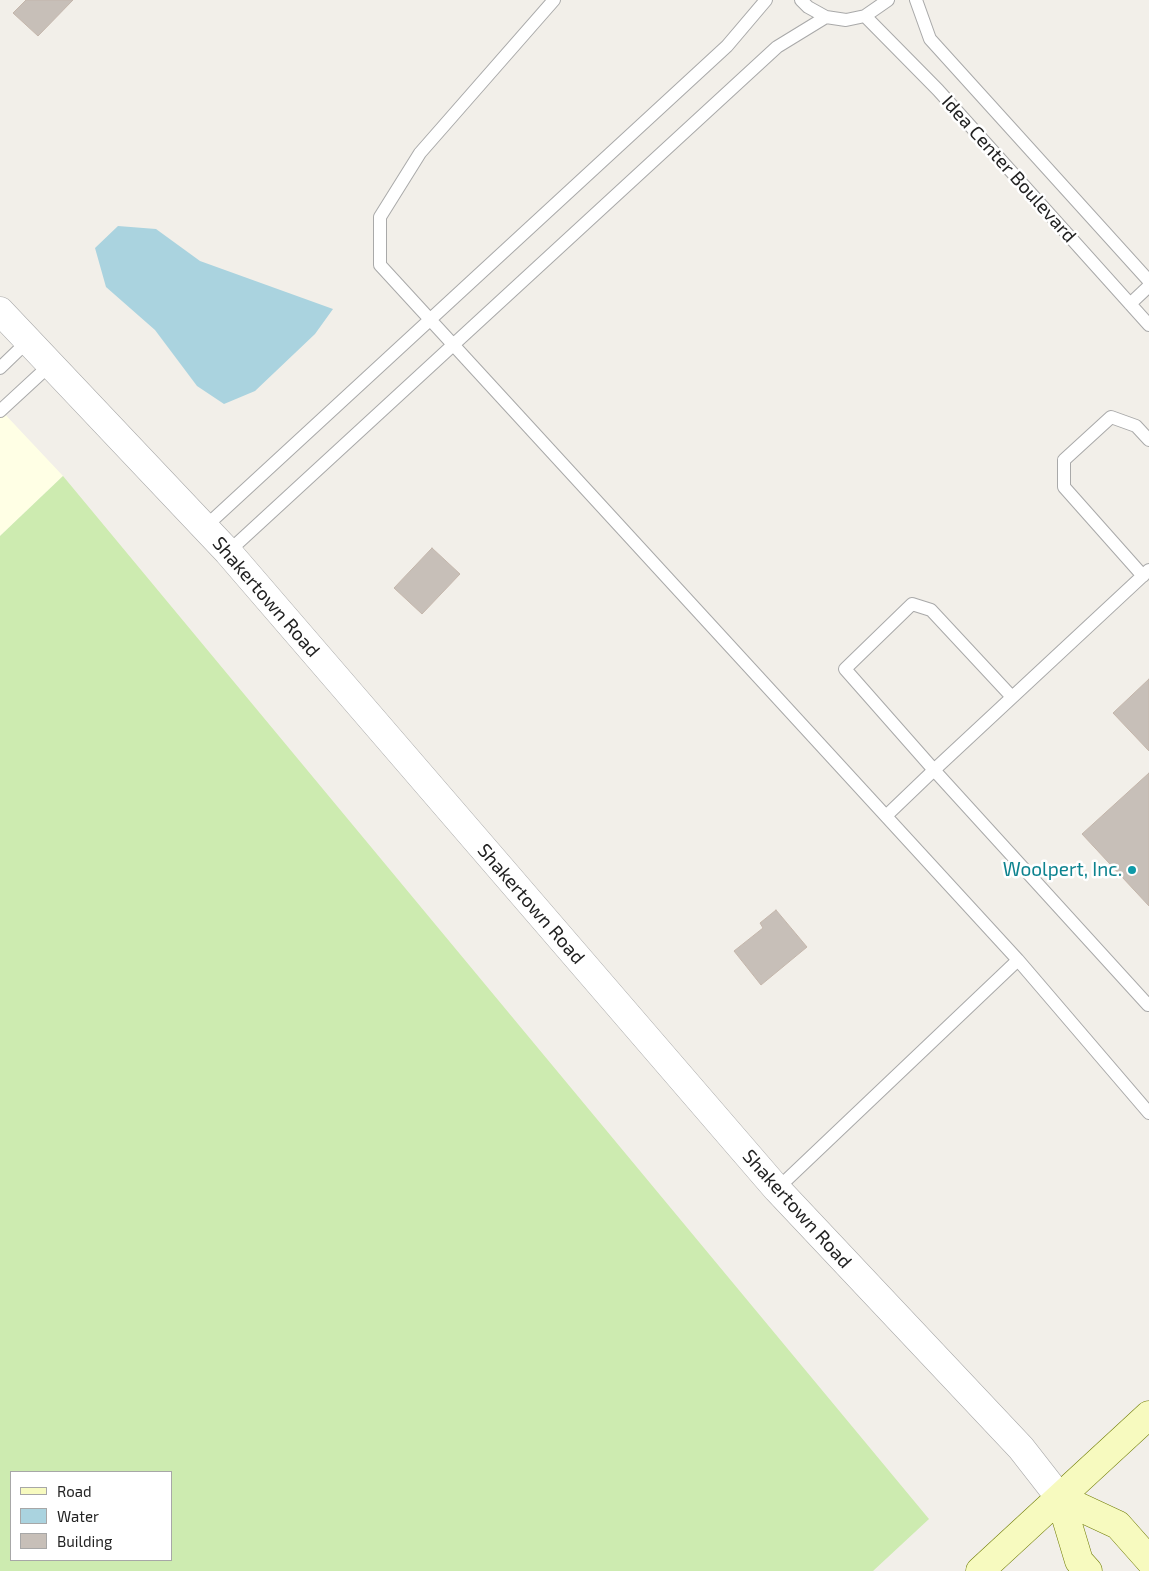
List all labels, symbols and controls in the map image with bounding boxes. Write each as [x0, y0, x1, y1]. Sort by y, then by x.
street label: Idea Center Boulevard [937, 91, 1081, 247]
street label: Shakertown Road [208, 532, 324, 662]
street label: Shakertown Road [473, 839, 589, 969]
place label: Woolpert, Inc. [1003, 859, 1122, 881]
marker: Woolpert, Inc. [1126, 864, 1138, 876]
street label: Shakertown Road [738, 1145, 856, 1273]
legend [10, 1471, 172, 1561]
text: Road [57, 1482, 92, 1500]
text: Water [57, 1507, 99, 1525]
text: Building [57, 1532, 112, 1550]

